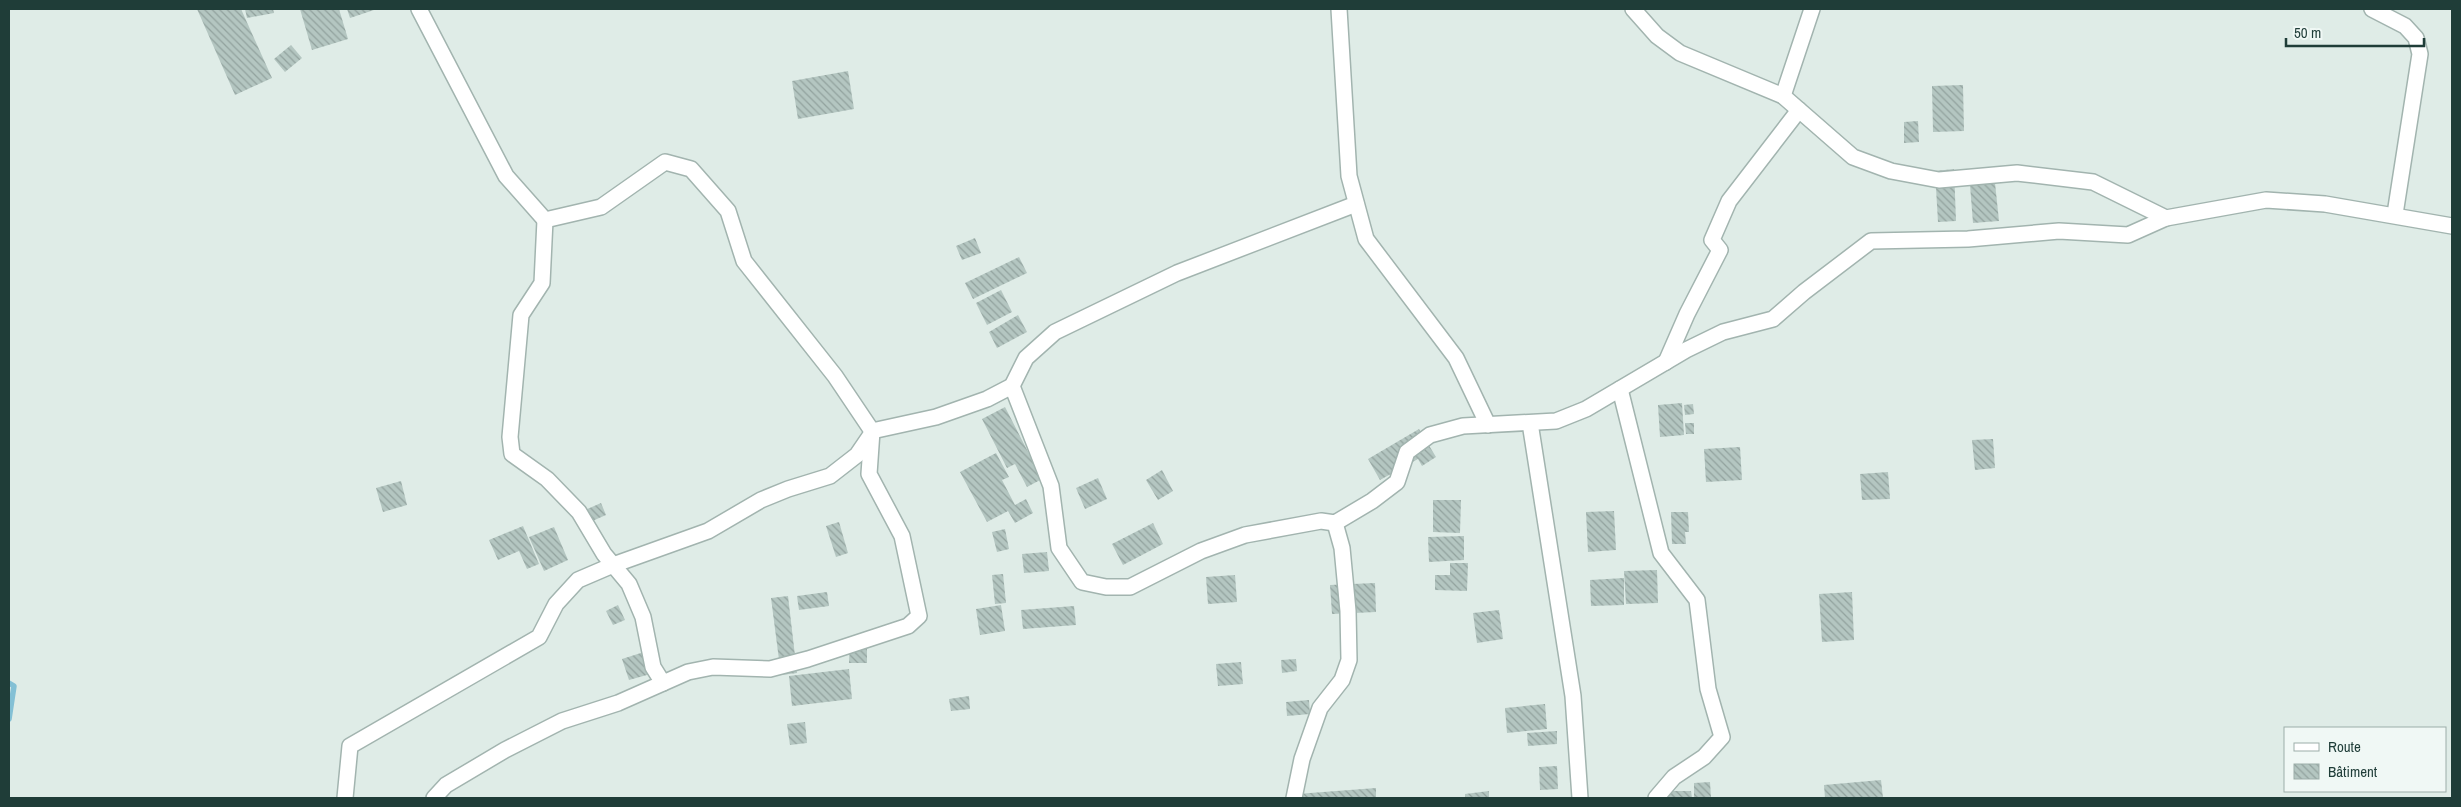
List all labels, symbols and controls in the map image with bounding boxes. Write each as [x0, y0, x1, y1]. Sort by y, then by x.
scale bar [2286, 15, 2424, 47]
text: 50 m [2294, 22, 2321, 43]
legend [2284, 727, 2446, 792]
text: Route [2328, 736, 2361, 757]
text: Bâtiment [2328, 761, 2378, 782]

